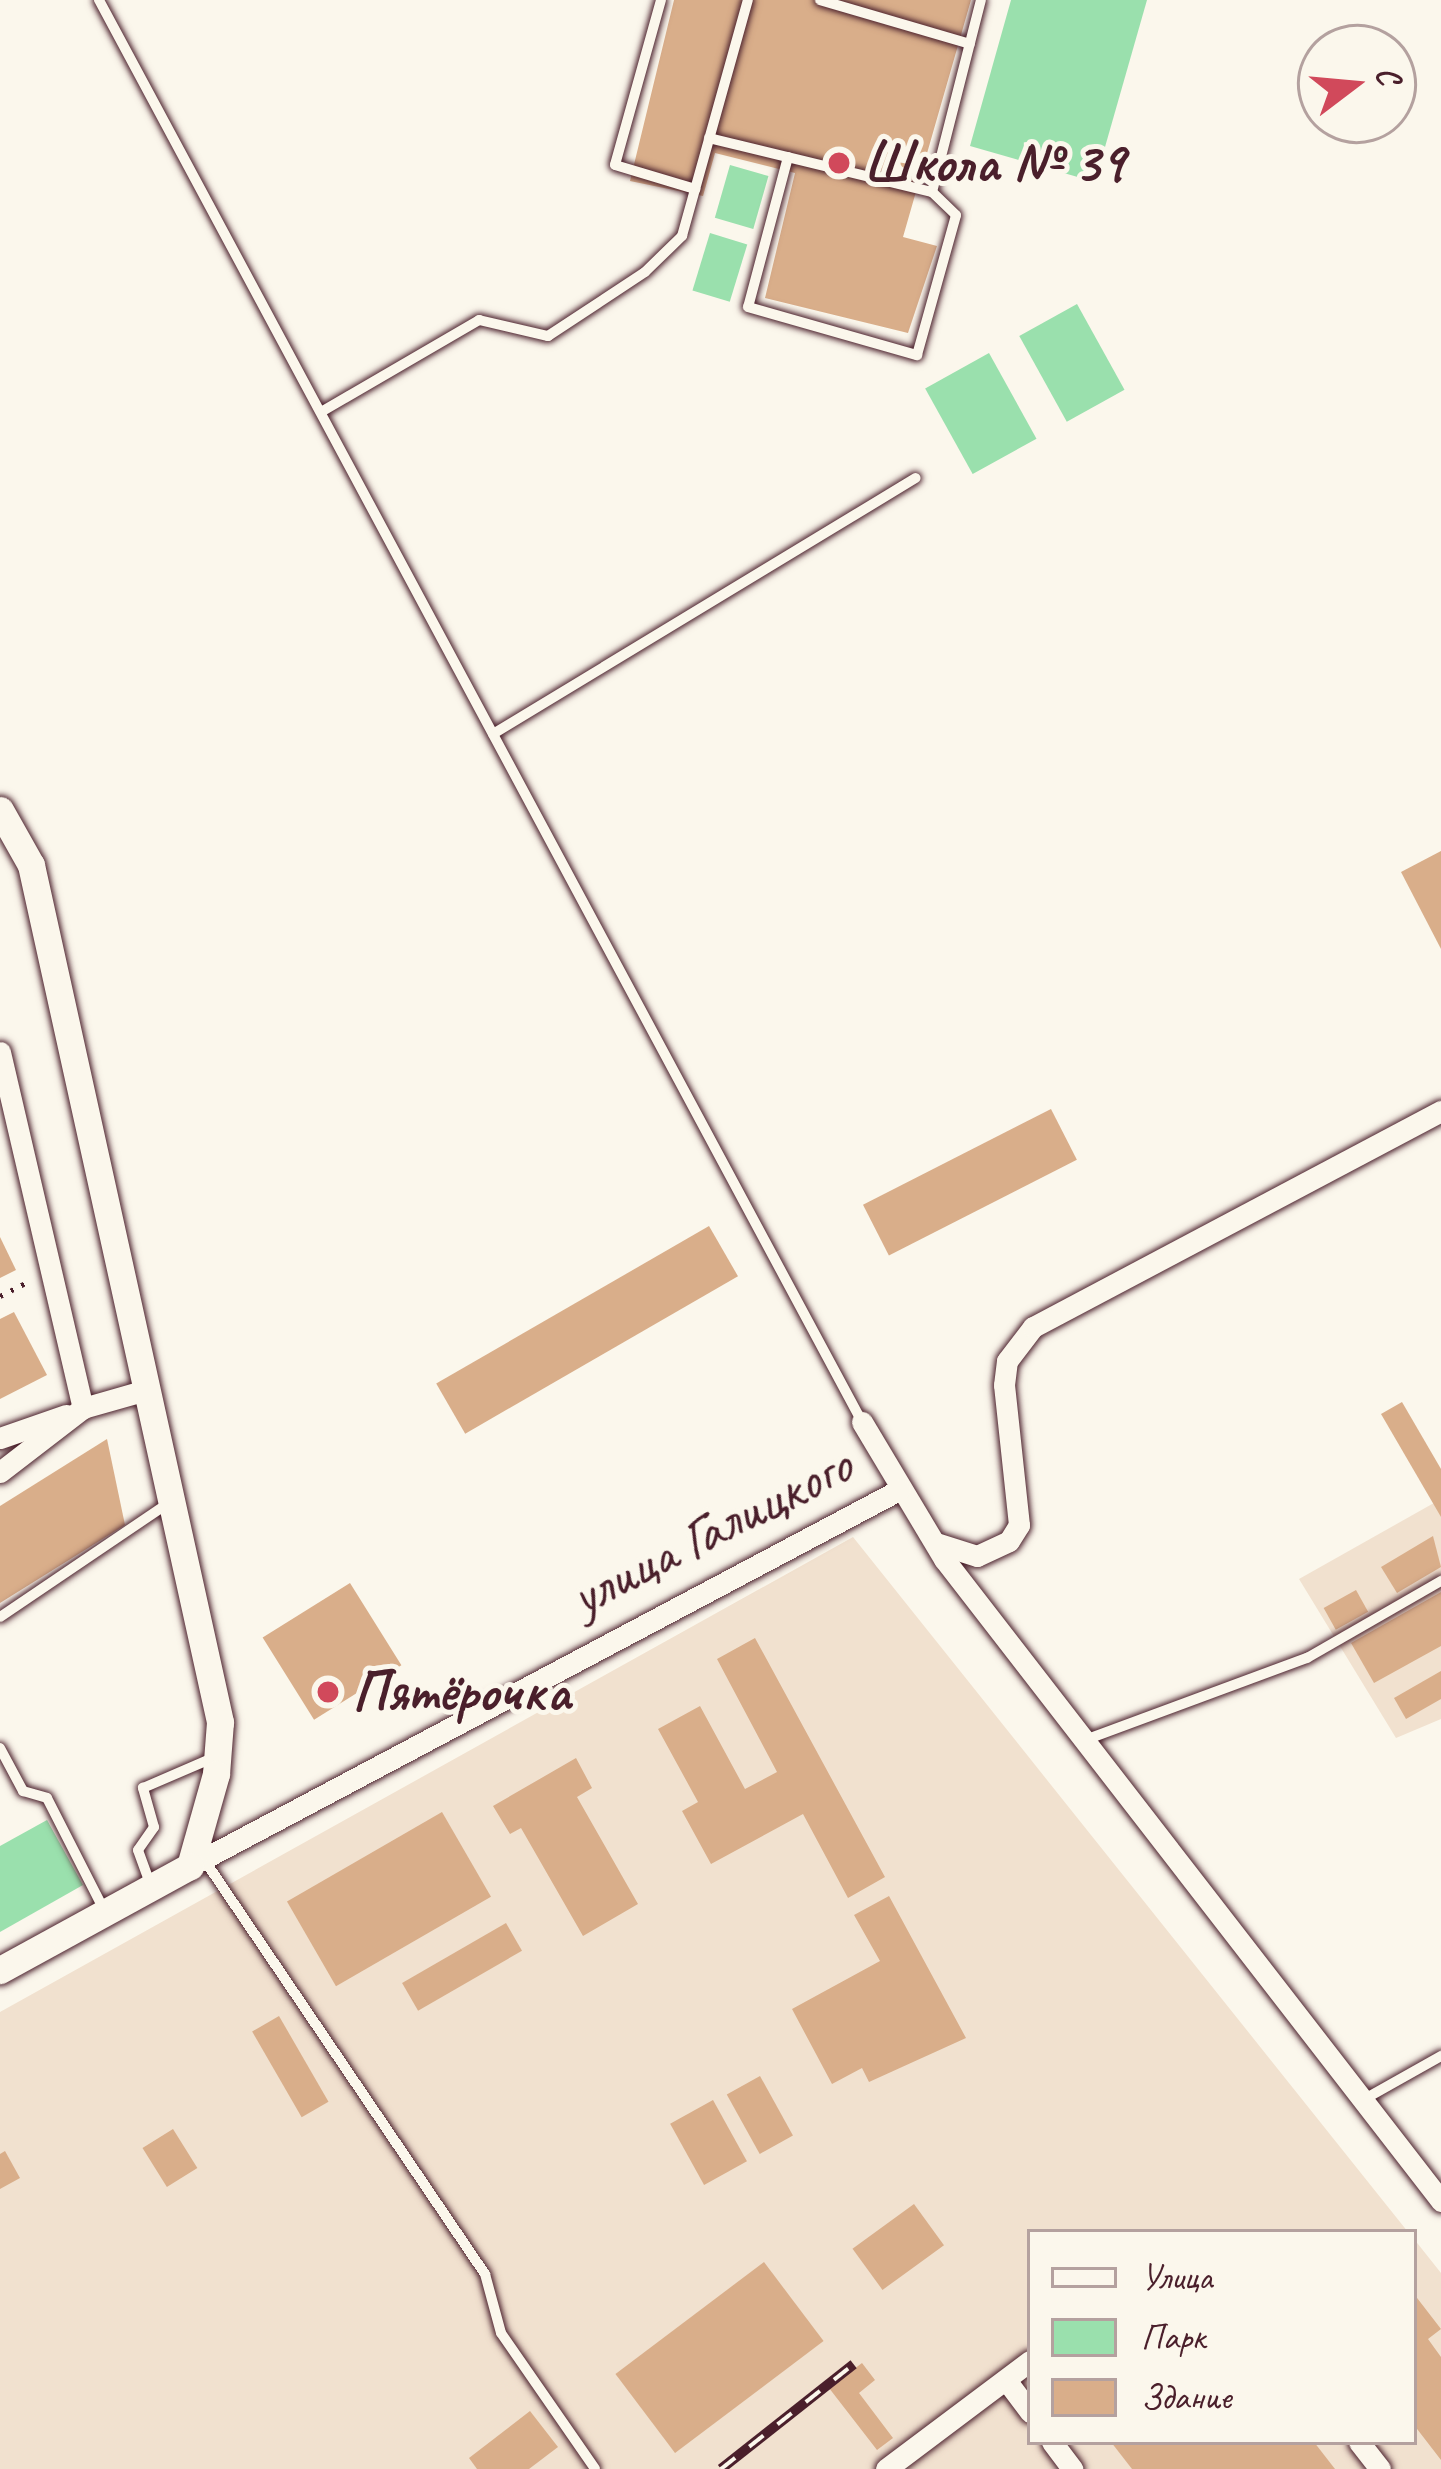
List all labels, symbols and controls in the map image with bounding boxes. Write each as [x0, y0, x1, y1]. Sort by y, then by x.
north arrow [1297, 24, 1417, 144]
text: С [1366, 61, 1411, 88]
place label: Школа № 39 [863, 129, 1124, 197]
marker: Школа № 39 [826, 150, 852, 176]
street label: улица Галицкого [559, 1431, 863, 1631]
place label: Пятёрочка [352, 1658, 570, 1726]
marker: Пятёрочка [315, 1679, 341, 1705]
legend [1027, 2229, 1417, 2445]
text: Улица [1141, 2254, 1212, 2300]
text: Парк [1141, 2314, 1205, 2360]
text: Здание [1141, 2374, 1231, 2420]

